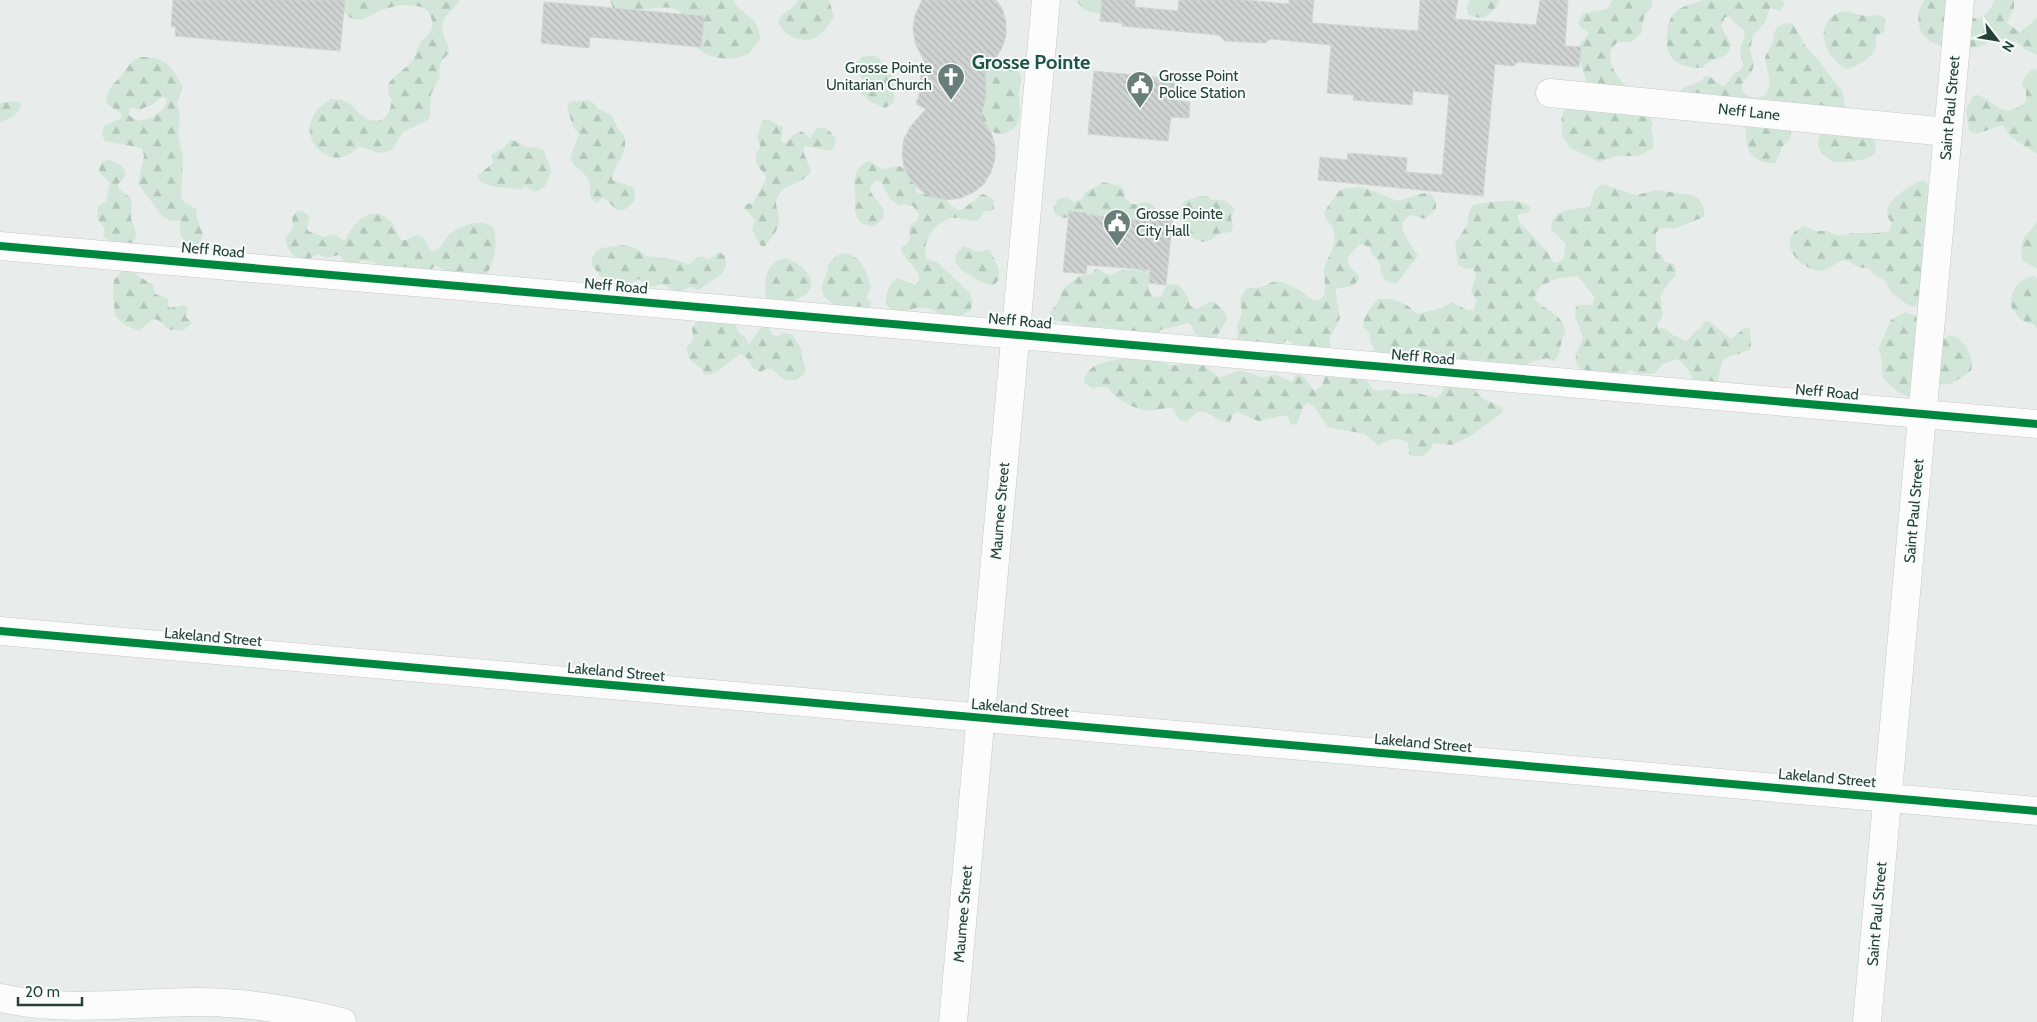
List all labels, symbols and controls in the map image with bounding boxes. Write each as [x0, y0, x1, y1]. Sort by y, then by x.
north arrow [1972, 15, 2022, 65]
text: N [1998, 38, 2018, 56]
district label: Grosse Pointe [972, 50, 1090, 74]
street label: Saint Paul Street [1936, 55, 1964, 161]
place label: Grosse Pointe Unitarian Church [826, 59, 932, 94]
church icon: Grosse Pointe Unitarian Church [936, 62, 966, 101]
place label: Grosse Point Police Station [1159, 67, 1246, 102]
public building icon: Grosse Point Police Station [1125, 70, 1155, 109]
street label: Neff Lane [1717, 100, 1781, 124]
place label: Grosse Pointe City Hall [1136, 205, 1223, 240]
public building icon: Grosse Pointe City Hall [1102, 208, 1132, 247]
street label: Neff Road [180, 238, 246, 262]
street label: Neff Road [583, 274, 649, 298]
street label: Neff Road [987, 309, 1053, 333]
street label: Neff Road [1390, 345, 1456, 369]
street label: Neff Road [1794, 380, 1860, 404]
street label: Saint Paul Street [1900, 458, 1928, 564]
street label: Maumee Street [987, 462, 1013, 560]
street label: Lakeland Street [163, 624, 263, 650]
street label: Lakeland Street [566, 659, 666, 685]
street label: Lakeland Street [970, 695, 1070, 721]
street label: Lakeland Street [1373, 730, 1473, 756]
street label: Lakeland Street [1777, 765, 1877, 791]
street label: Saint Paul Street [1863, 861, 1891, 967]
street label: Maumee Street [950, 865, 976, 963]
scale bar [18, 974, 81, 1006]
text: 20 m [25, 983, 60, 1001]

